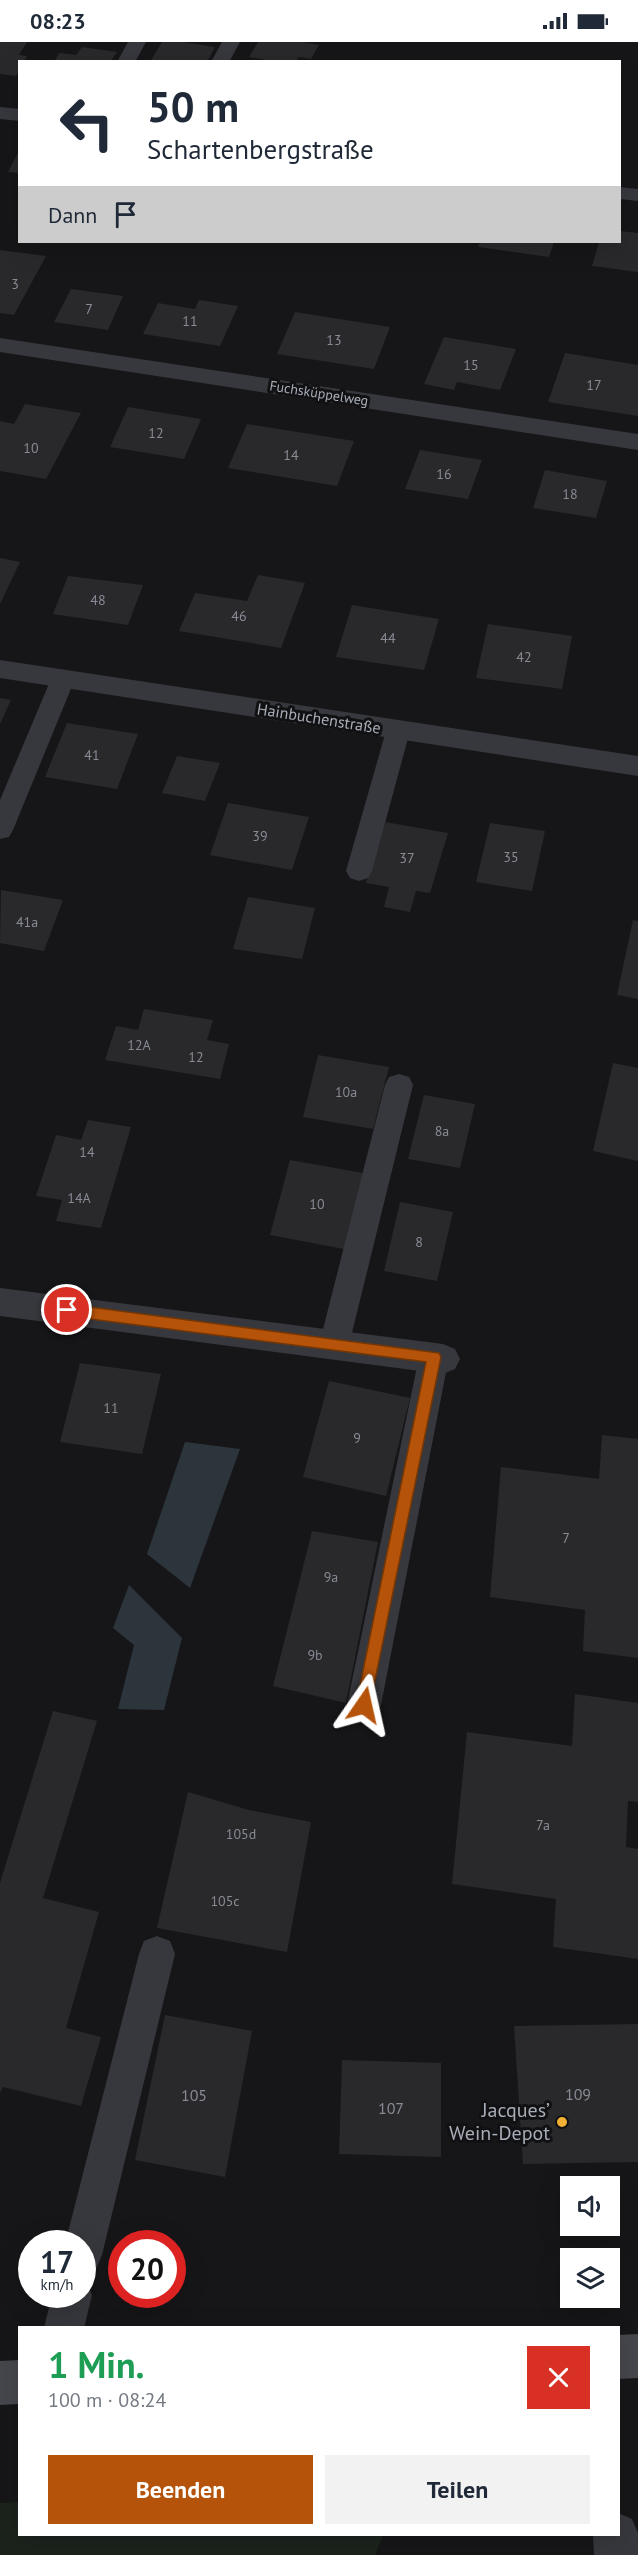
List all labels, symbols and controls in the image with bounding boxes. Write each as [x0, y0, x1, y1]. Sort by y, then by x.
text: 08:23 [30, 7, 86, 35]
text: 50 m [147, 79, 239, 134]
icon: left [48, 84, 126, 162]
text: Schartenbergstraße [147, 132, 374, 166]
icon: arrive [109, 198, 142, 231]
text: Dann [48, 201, 97, 229]
house number: 3 [11, 275, 19, 293]
house number: 7 [85, 300, 93, 318]
house number: 11 [182, 312, 198, 330]
house number: 13 [326, 331, 342, 349]
house number: 15 [463, 356, 479, 374]
street label: Fuchsküppelweg [268, 376, 370, 410]
house number: 17 [586, 376, 602, 394]
house number: 12 [148, 424, 164, 442]
house number: 10 [23, 439, 39, 457]
house number: 14 [283, 446, 299, 464]
house number: 16 [436, 465, 452, 483]
house number: 18 [562, 485, 578, 503]
house number: 48 [90, 591, 106, 609]
house number: 46 [231, 607, 247, 625]
house number: 44 [380, 629, 396, 647]
house number: 42 [516, 648, 532, 666]
street label: Hainbuchenstraße [256, 698, 382, 738]
house number: 41 [84, 746, 100, 764]
house number: 39 [252, 827, 268, 845]
house number: 35 [503, 848, 519, 866]
house number: 37 [399, 849, 415, 867]
house number: 41a [16, 913, 38, 931]
house number: 12A [127, 1036, 152, 1054]
house number: 12 [188, 1048, 204, 1066]
house number: 10a [335, 1083, 357, 1101]
house number: 8a [435, 1122, 449, 1140]
house number: 14 [79, 1143, 95, 1161]
house number: 14A [67, 1189, 92, 1207]
house number: 10 [309, 1195, 325, 1213]
house number: 8 [415, 1233, 423, 1251]
pin [41, 1284, 92, 1335]
icon: arrive [50, 1293, 83, 1326]
house number: 11 [103, 1399, 119, 1417]
house number: 9 [353, 1429, 361, 1447]
house number: 7 [562, 1529, 570, 1547]
house number: 9a [324, 1568, 338, 1586]
house number: 9b [307, 1646, 323, 1664]
position arrow [332, 1673, 396, 1737]
house number: 7a [536, 1816, 550, 1834]
house number: 105d [226, 1825, 256, 1843]
house number: 105c [210, 1892, 240, 1910]
house number: 109 [565, 2084, 591, 2104]
house number: 105 [181, 2085, 207, 2105]
place label: Jacques’ Wein-Depot [449, 2097, 550, 2146]
house number: 107 [378, 2098, 404, 2118]
marker: Jacques’ Wein-Depot [555, 2115, 569, 2129]
map controls [560, 2176, 620, 2308]
button: sound [560, 2176, 620, 2236]
speed limit sign: 20 [108, 2230, 186, 2308]
text: 17 [40, 2242, 74, 2281]
button: layers [560, 2248, 620, 2308]
text: km/h [41, 2275, 73, 2294]
text: 1 Min. [48, 2341, 144, 2388]
button: close [527, 2346, 590, 2409]
text: 100 m · 08:24 [48, 2387, 166, 2413]
button: Beenden [48, 2455, 313, 2524]
button: Teilen [325, 2455, 590, 2524]

